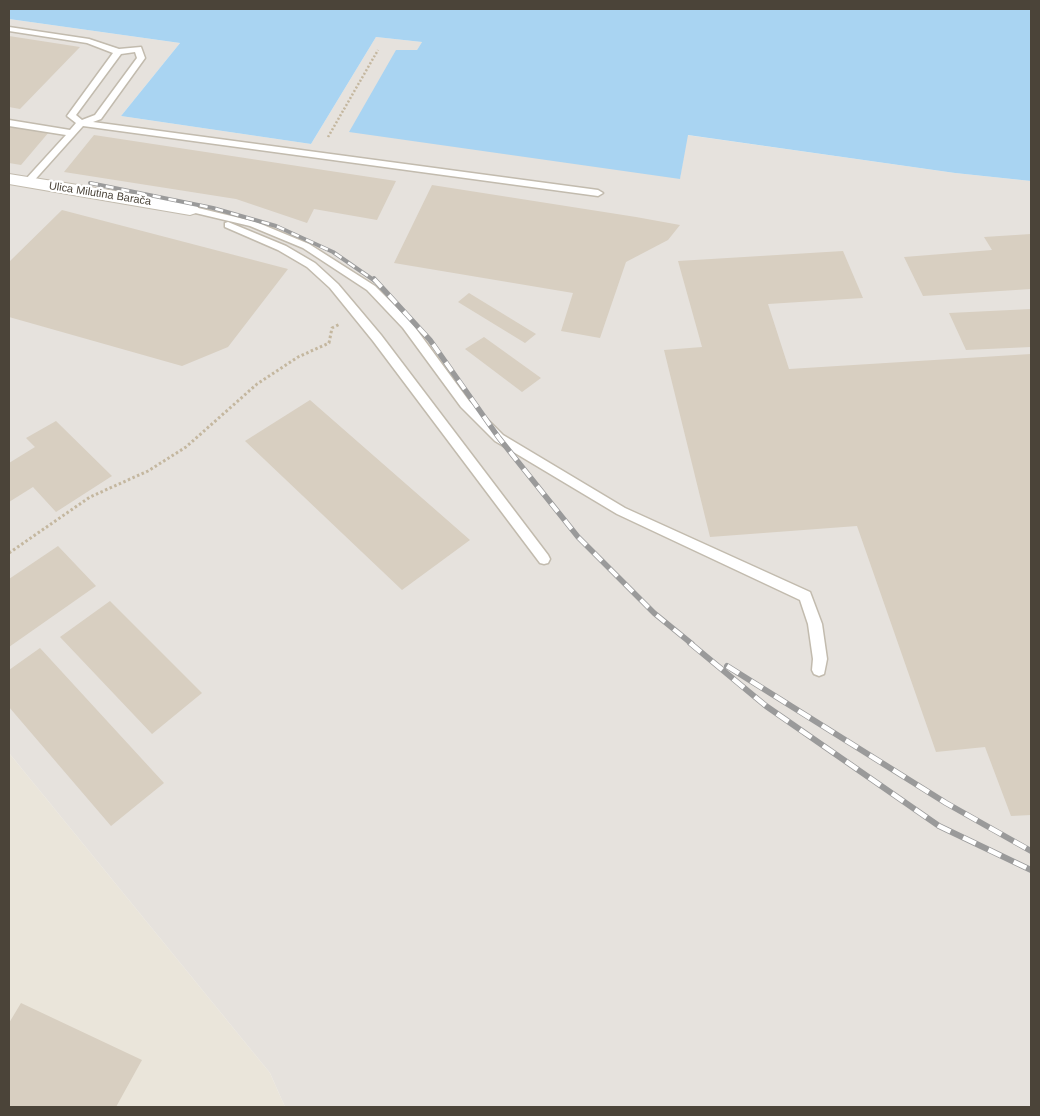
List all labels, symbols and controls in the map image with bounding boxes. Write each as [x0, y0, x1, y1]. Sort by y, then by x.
street label: Ulica Milutina Barača [48, 179, 152, 209]

